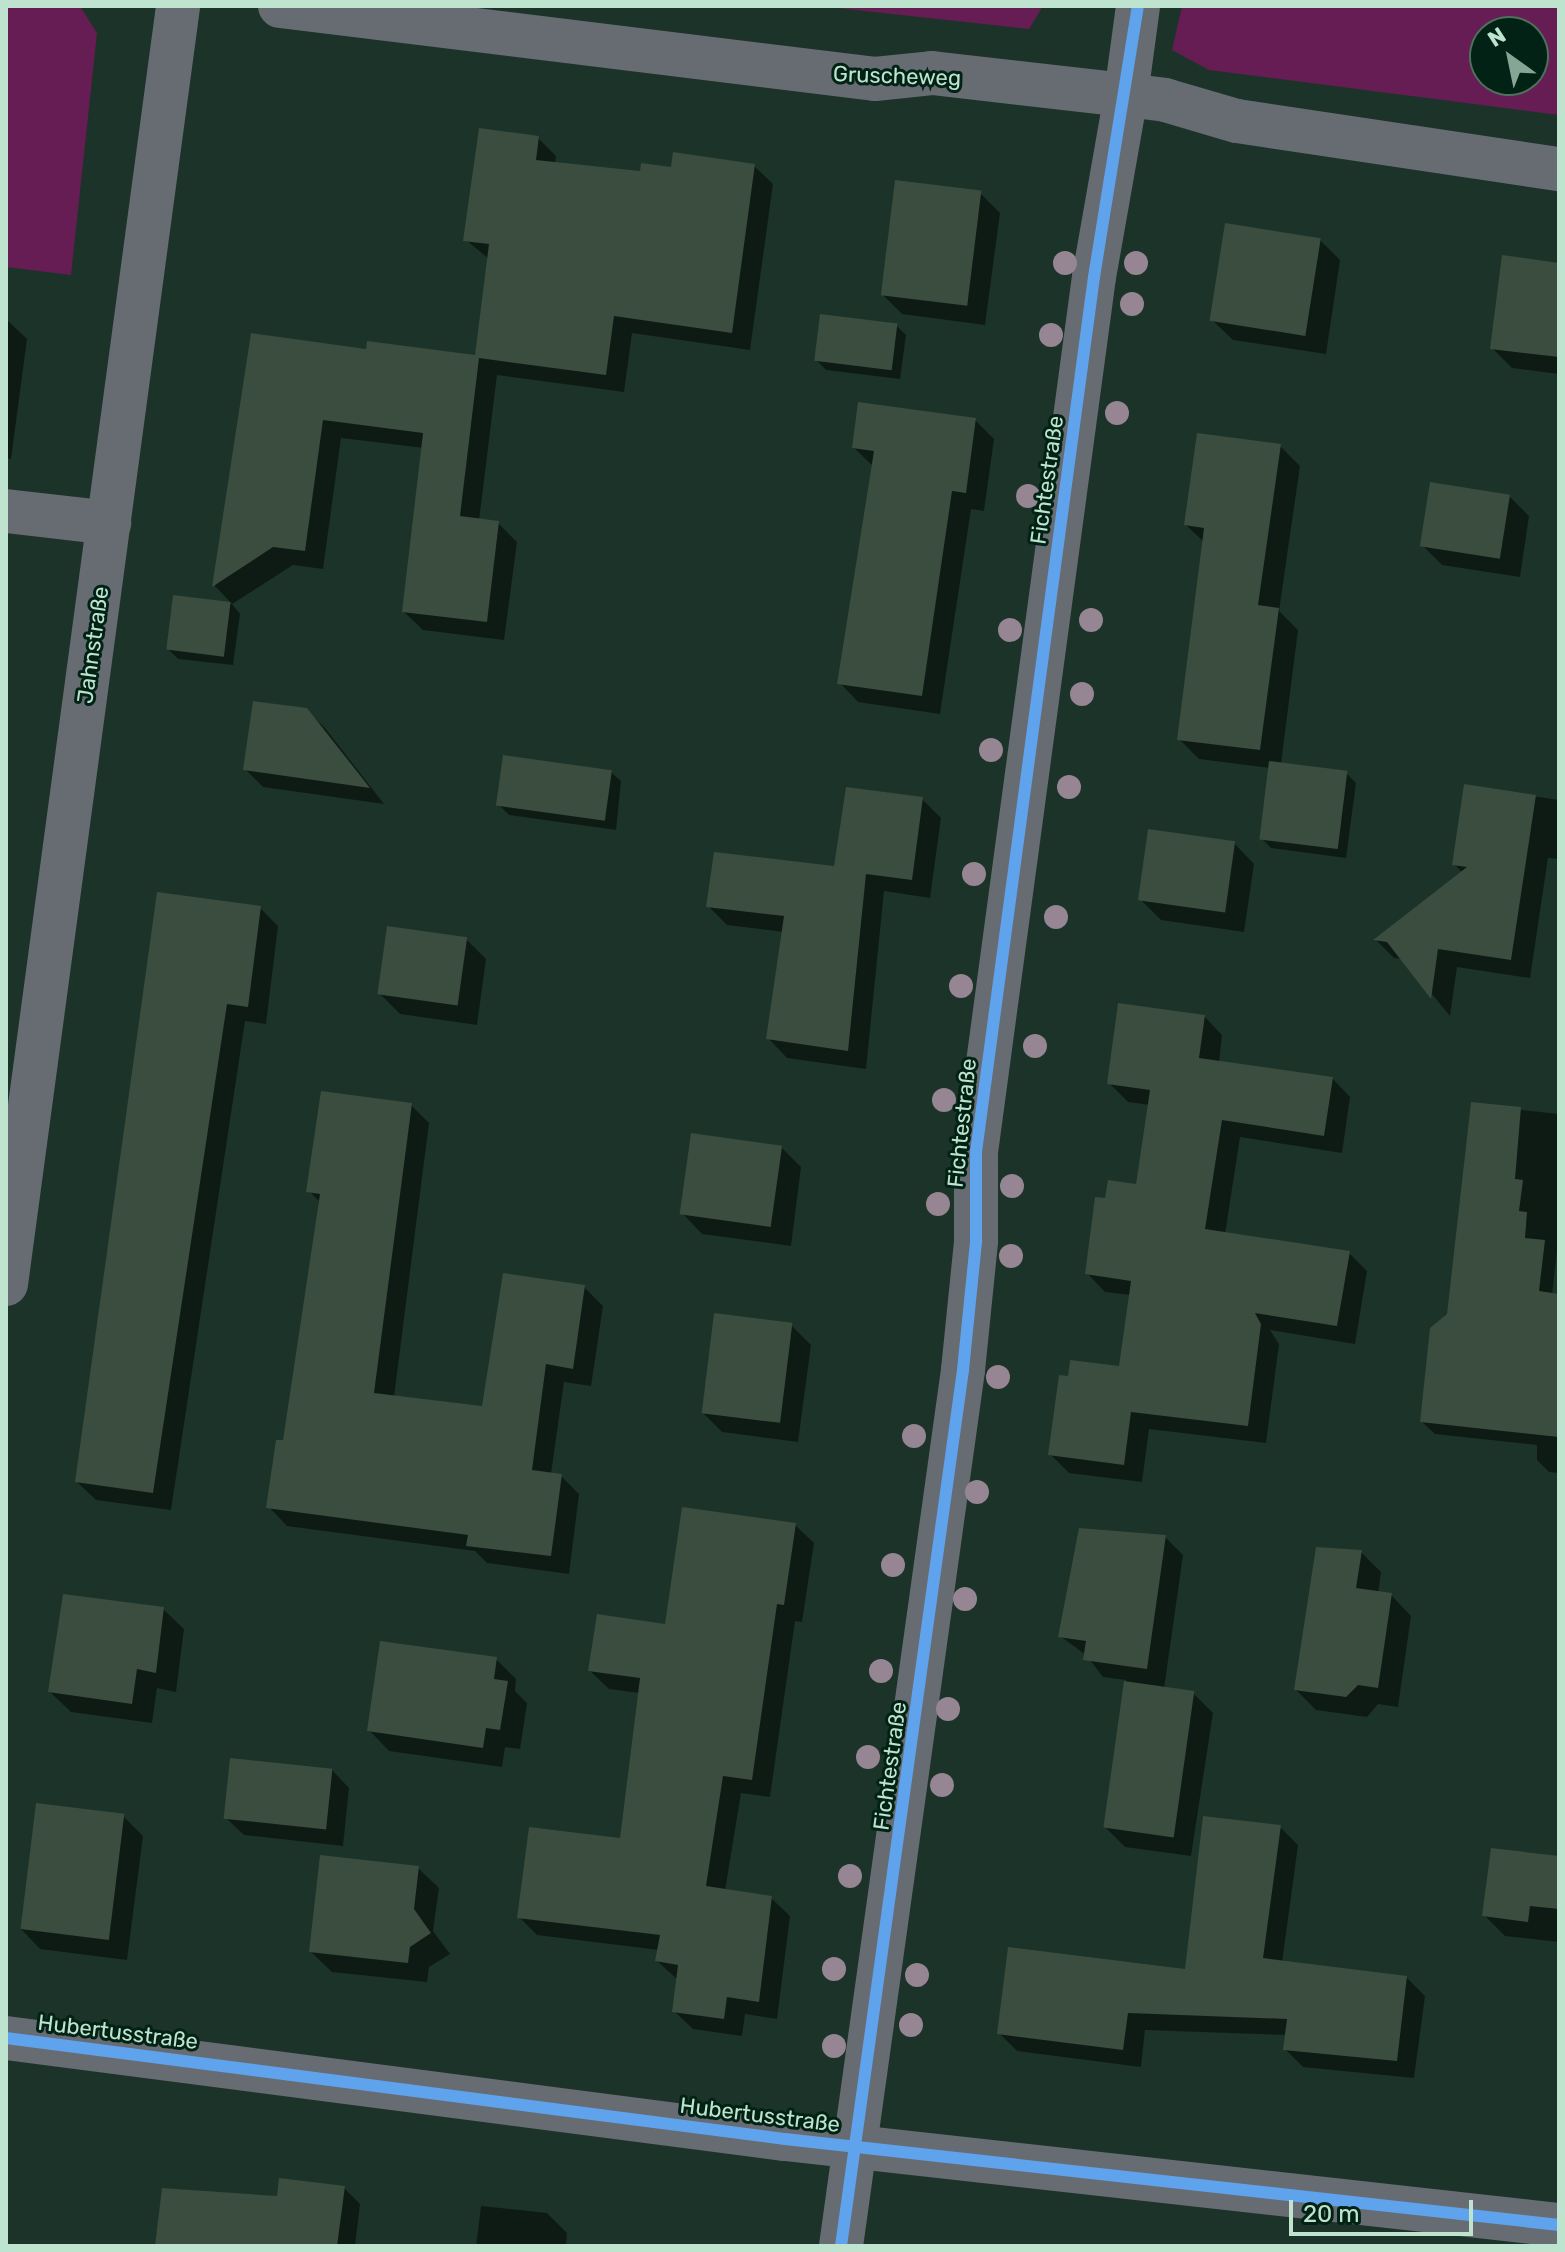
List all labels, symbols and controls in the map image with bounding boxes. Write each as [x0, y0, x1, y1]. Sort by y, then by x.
north arrow [1469, 16, 1549, 96]
text: N [1483, 22, 1511, 53]
street label: Gruscheweg [832, 61, 962, 91]
street label: Fichtestraße [1025, 414, 1069, 546]
street label: Jahnstraße [72, 585, 114, 705]
street label: Fichtestraße [942, 1057, 982, 1189]
street label: Fichtestraße [868, 1700, 912, 1832]
street label: Hubertusstraße [36, 2009, 200, 2055]
street label: Hubertusstraße [678, 2092, 842, 2138]
scale bar [1293, 2184, 1477, 2234]
text: 20 m [1303, 2200, 1360, 2228]

